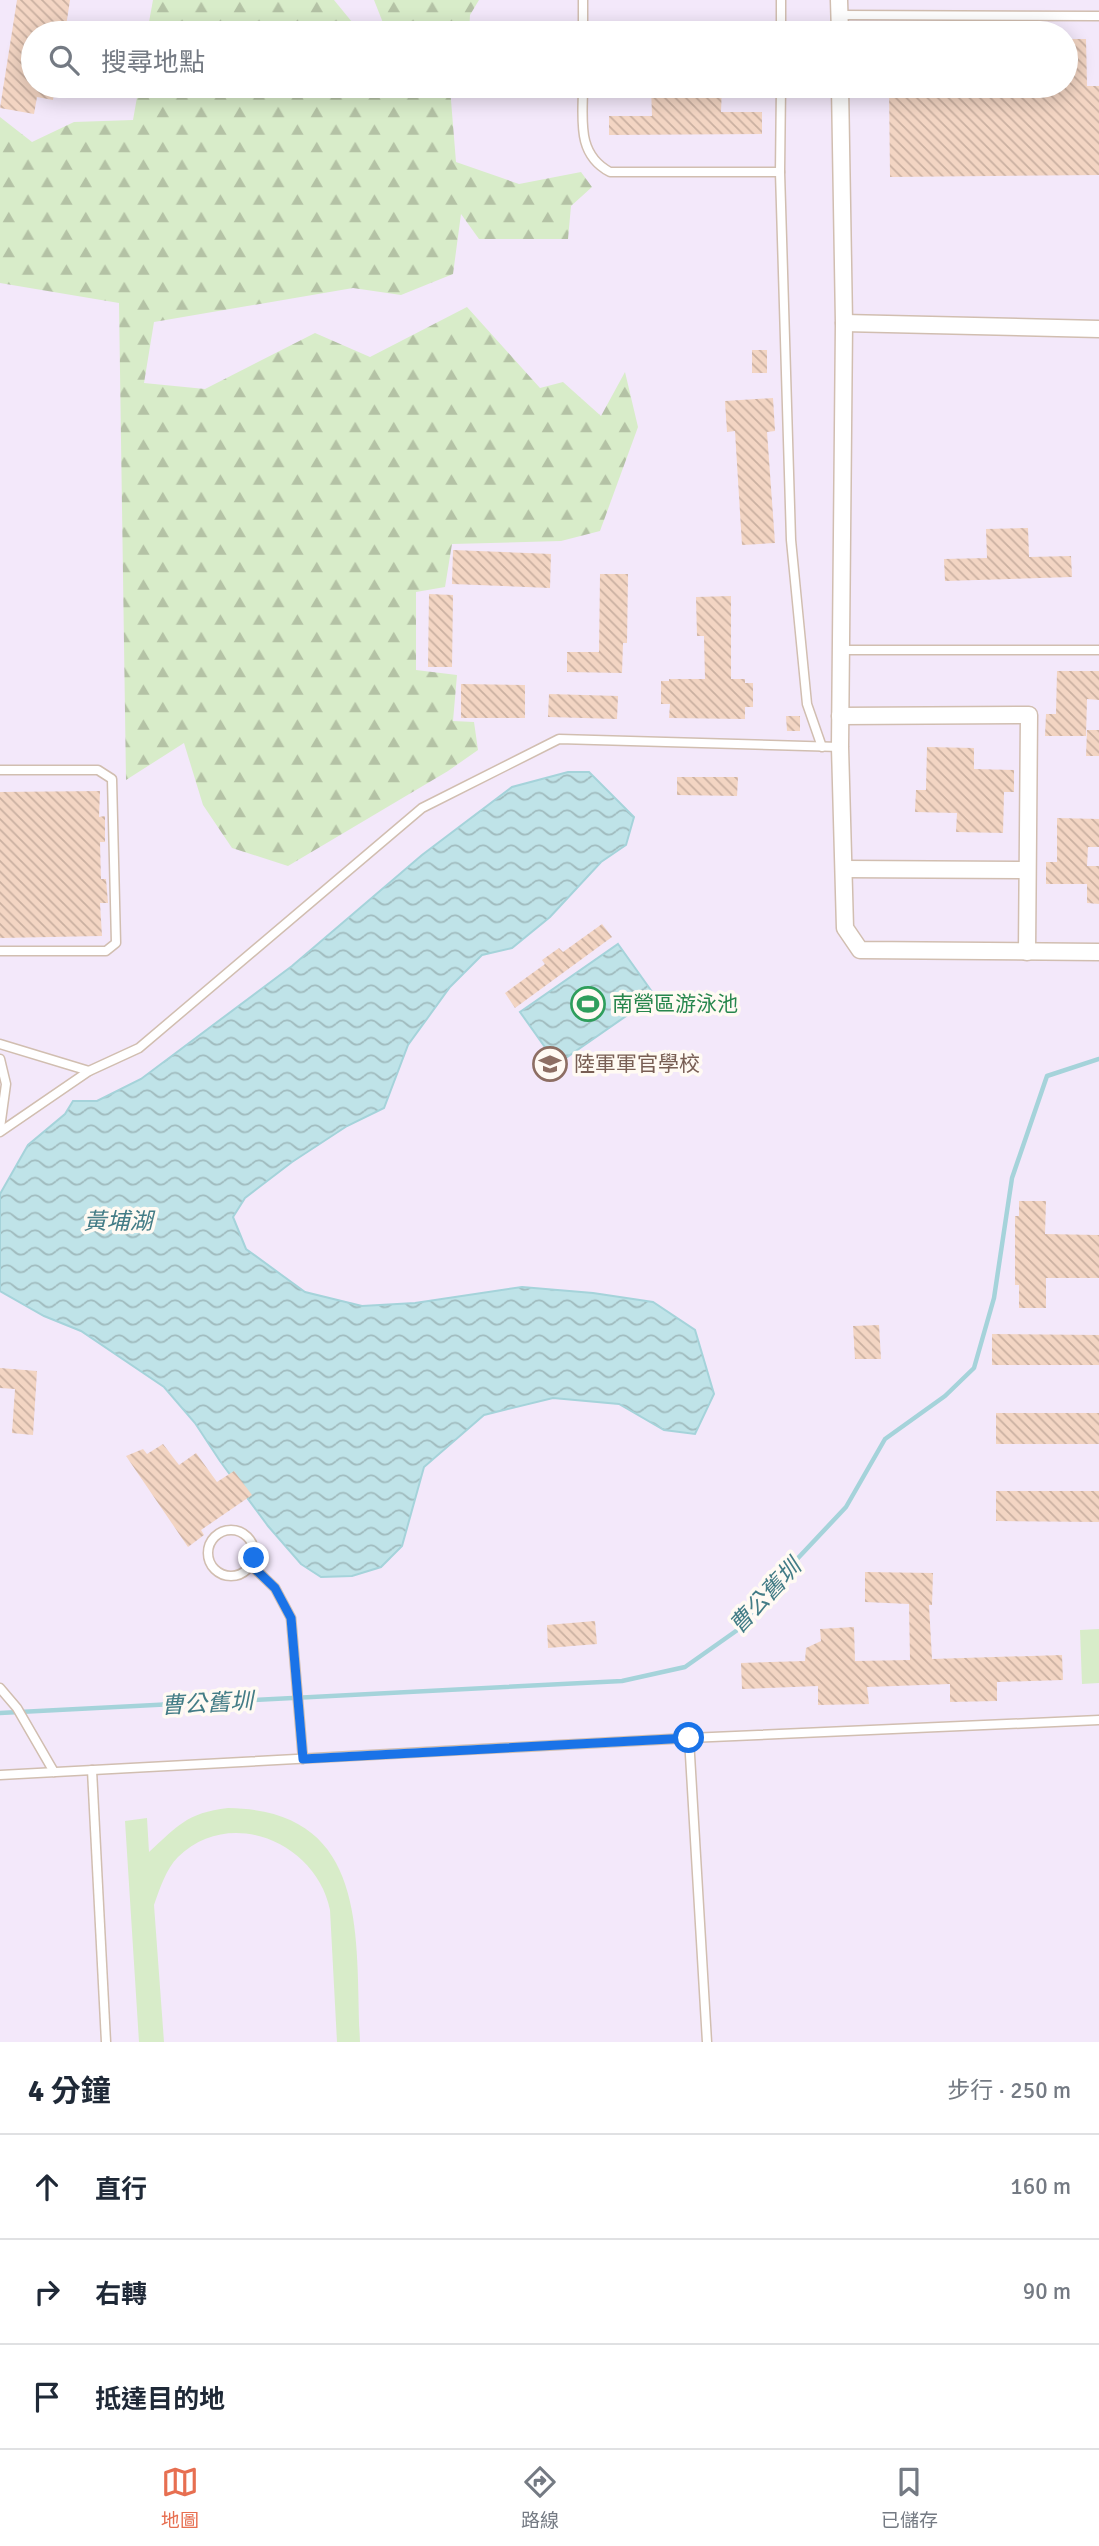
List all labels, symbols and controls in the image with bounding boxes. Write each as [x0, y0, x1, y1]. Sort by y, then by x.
search box [21, 21, 1078, 98]
icon: search [45, 41, 83, 79]
text: 搜尋地點 [101, 47, 205, 79]
sports icon: 南營區游泳池 [569, 985, 607, 1023]
place label: 南營區游泳池 [612, 991, 738, 1017]
school or university icon: 陸軍軍官學校 [531, 1045, 569, 1083]
place label: 陸軍軍官學校 [574, 1051, 700, 1077]
water label: 黃埔湖 [84, 1207, 156, 1236]
route end [238, 1542, 269, 1573]
water label: 曹公舊圳 [723, 1551, 809, 1640]
water label: 曹公舊圳 [160, 1686, 257, 1720]
route start [673, 1722, 704, 1753]
text: 4 分鐘 [28, 2073, 111, 2110]
text: 步行 · 250 m [947, 2076, 1071, 2105]
icon: ahead [28, 2168, 66, 2206]
text: 160 m [1010, 2172, 1071, 2201]
text: 直行 [95, 2174, 147, 2206]
icon: right [28, 2273, 66, 2311]
text: 90 m [1023, 2277, 1071, 2306]
text: 右轉 [95, 2279, 147, 2311]
icon: arrive [28, 2378, 66, 2416]
text: 抵達目的地 [95, 2384, 225, 2416]
tab: 地圖 [161, 2463, 199, 2533]
tab: 路線 [521, 2463, 559, 2533]
tab: 已儲存 [881, 2463, 938, 2533]

